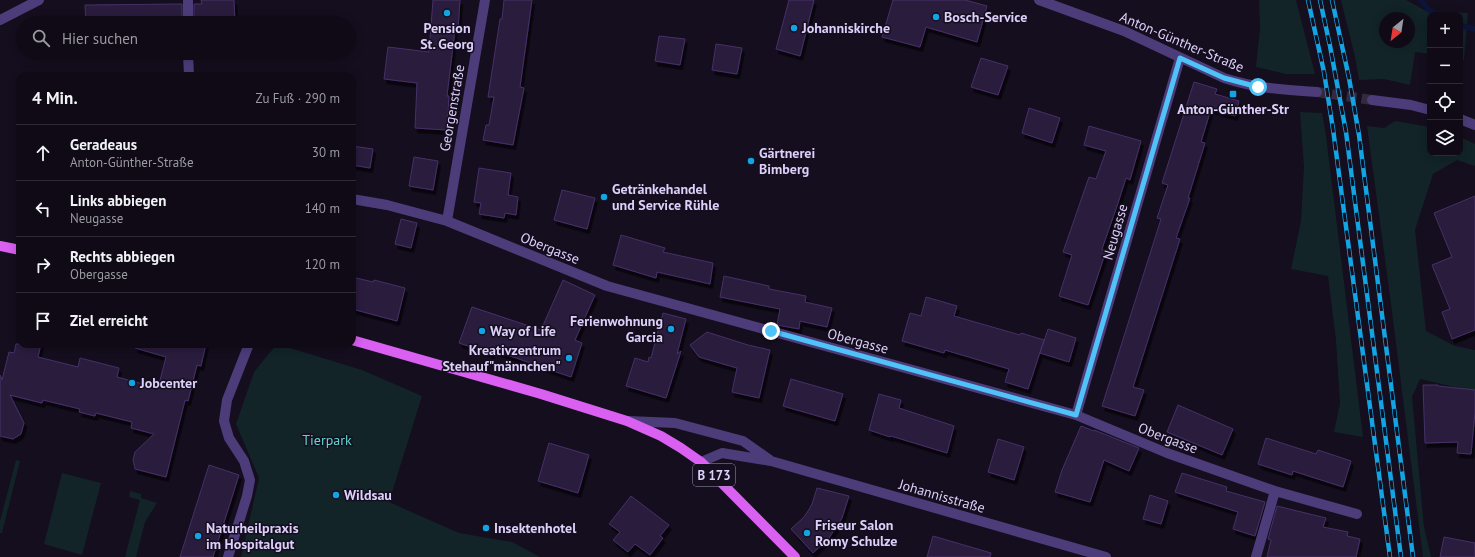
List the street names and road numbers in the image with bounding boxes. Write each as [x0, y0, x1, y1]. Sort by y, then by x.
street label: Anton-Günther-Straße [1117, 8, 1247, 76]
street label: Georgenstraße [436, 63, 468, 153]
street label: Neugasse [1098, 202, 1132, 262]
street label: Obergasse [518, 228, 582, 268]
street label: Obergasse [826, 324, 890, 358]
street label: Obergasse [1136, 418, 1200, 458]
road number: B 173 [693, 464, 735, 486]
street label: Johannisstraße [896, 475, 987, 517]

